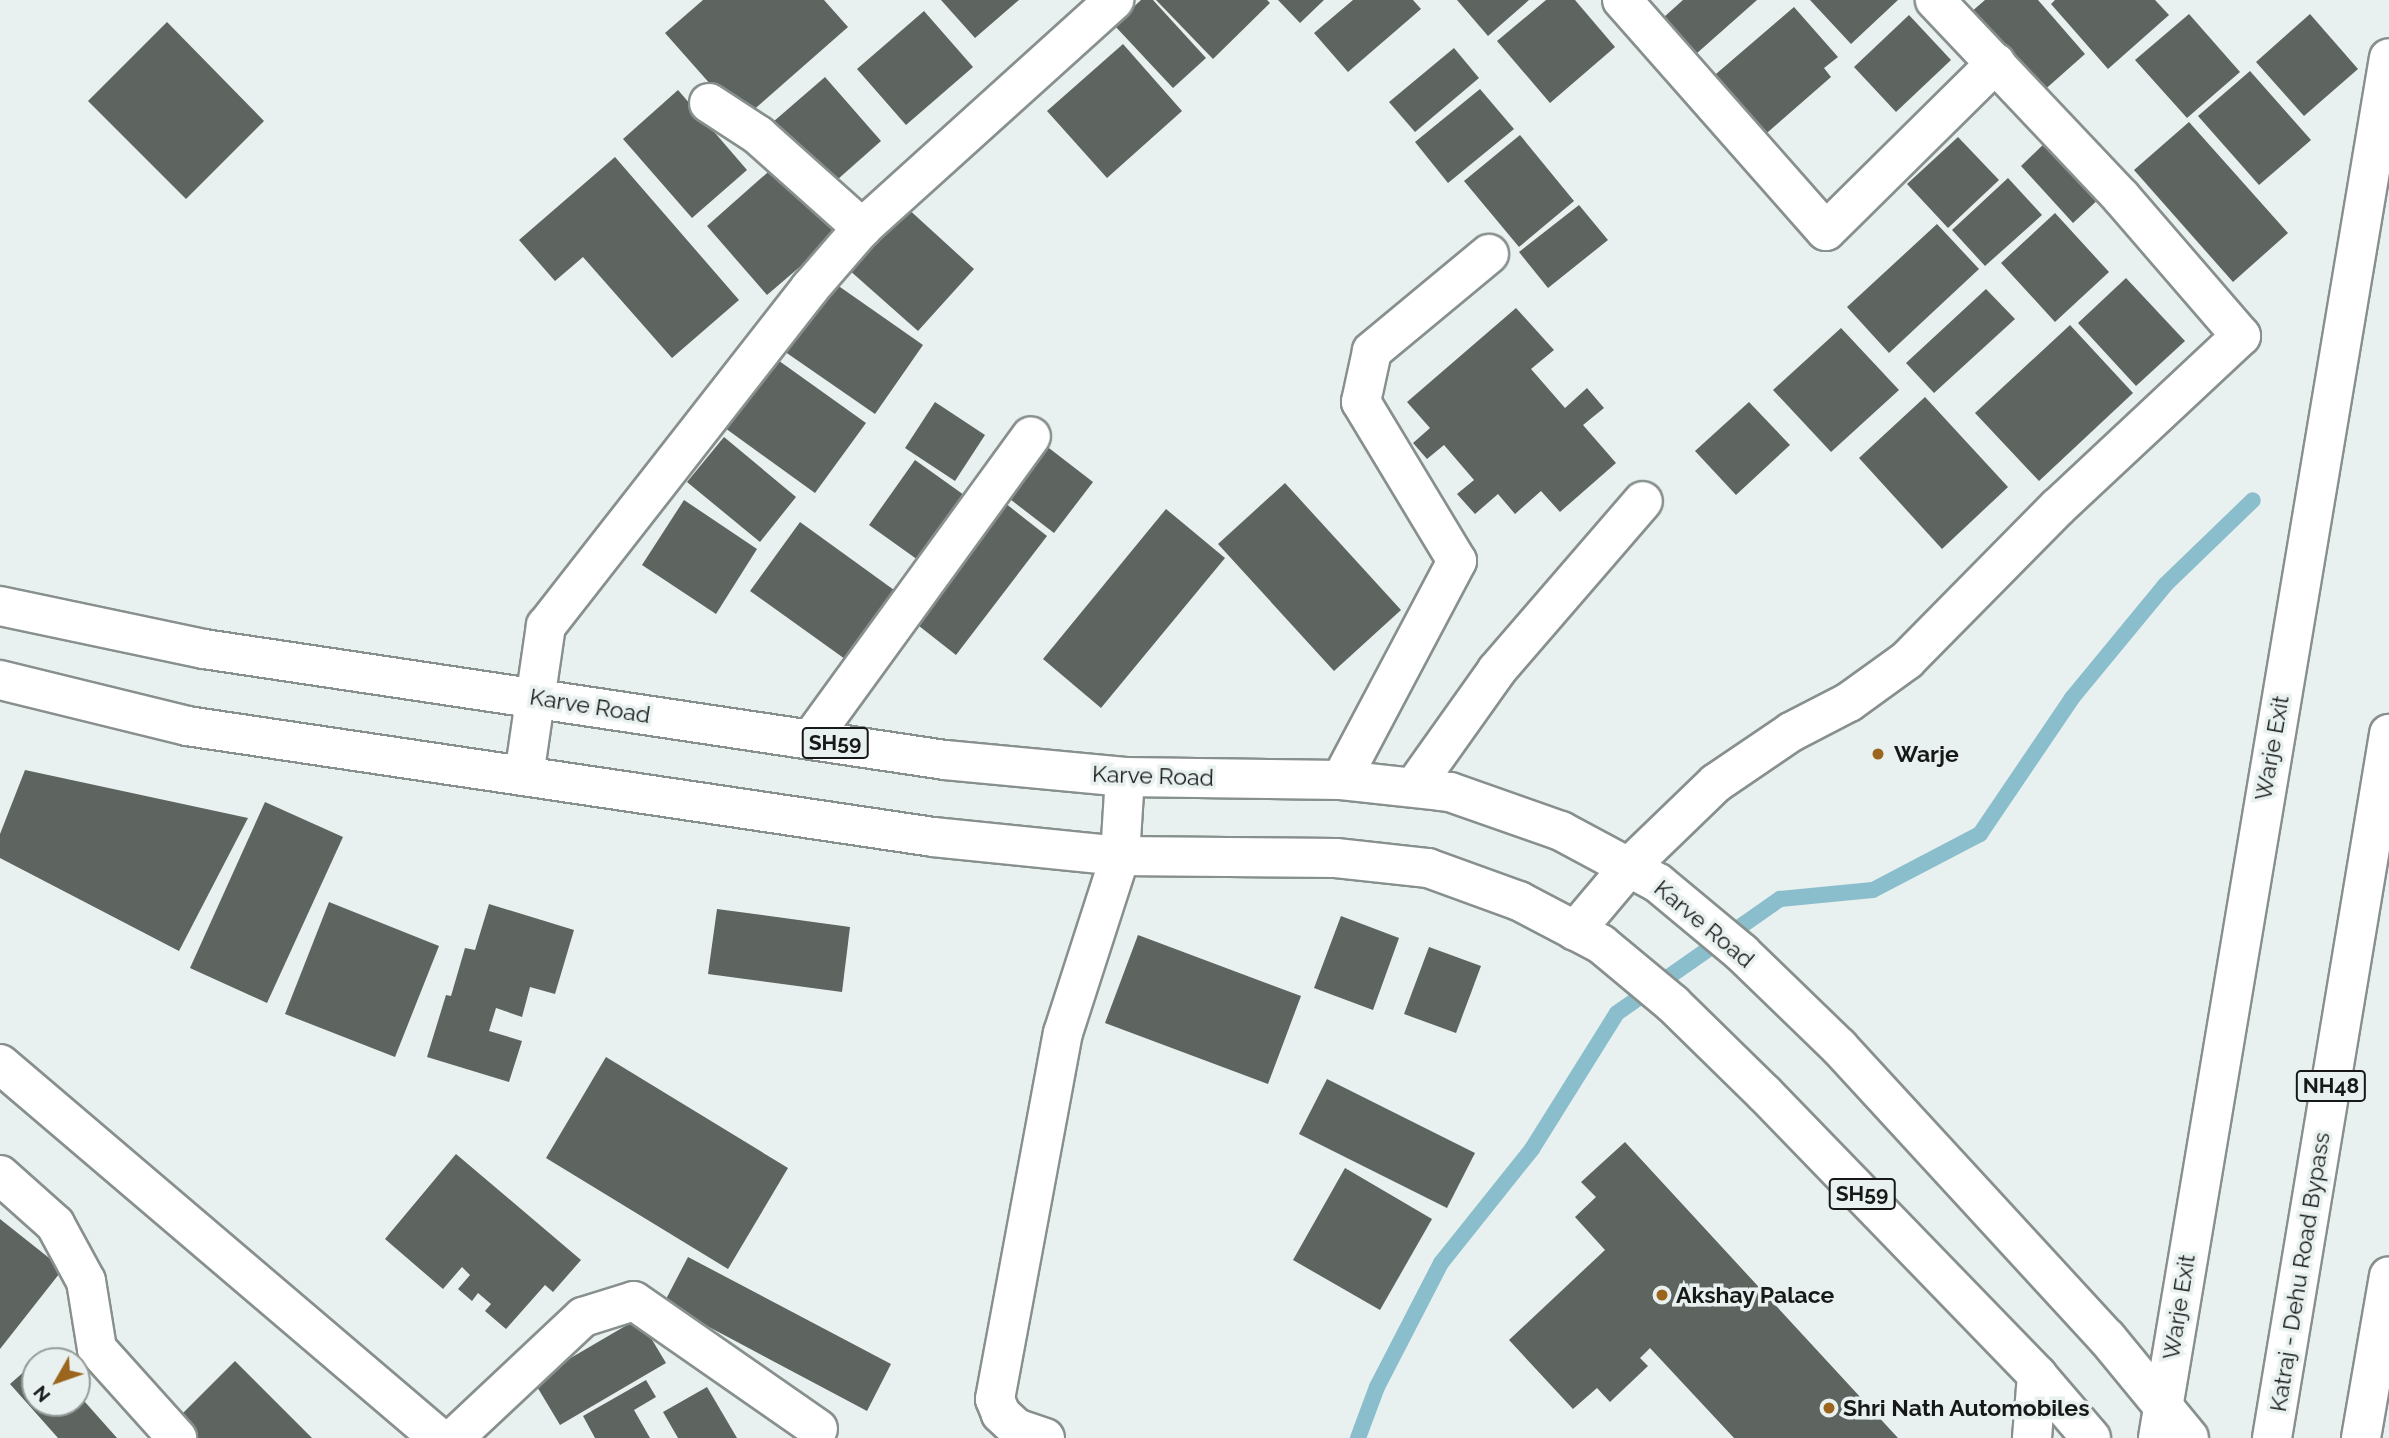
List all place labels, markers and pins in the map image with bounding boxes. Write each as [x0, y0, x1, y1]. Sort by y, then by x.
place label: Warje [1894, 740, 1959, 768]
marker: Warje [1868, 744, 1888, 764]
place label: Akshay Palace [1676, 1281, 1835, 1309]
marker: Akshay Palace [1654, 1287, 1670, 1303]
place label: Shri Nath Automobiles [1843, 1394, 2090, 1422]
marker: Shri Nath Automobiles [1821, 1400, 1837, 1416]

